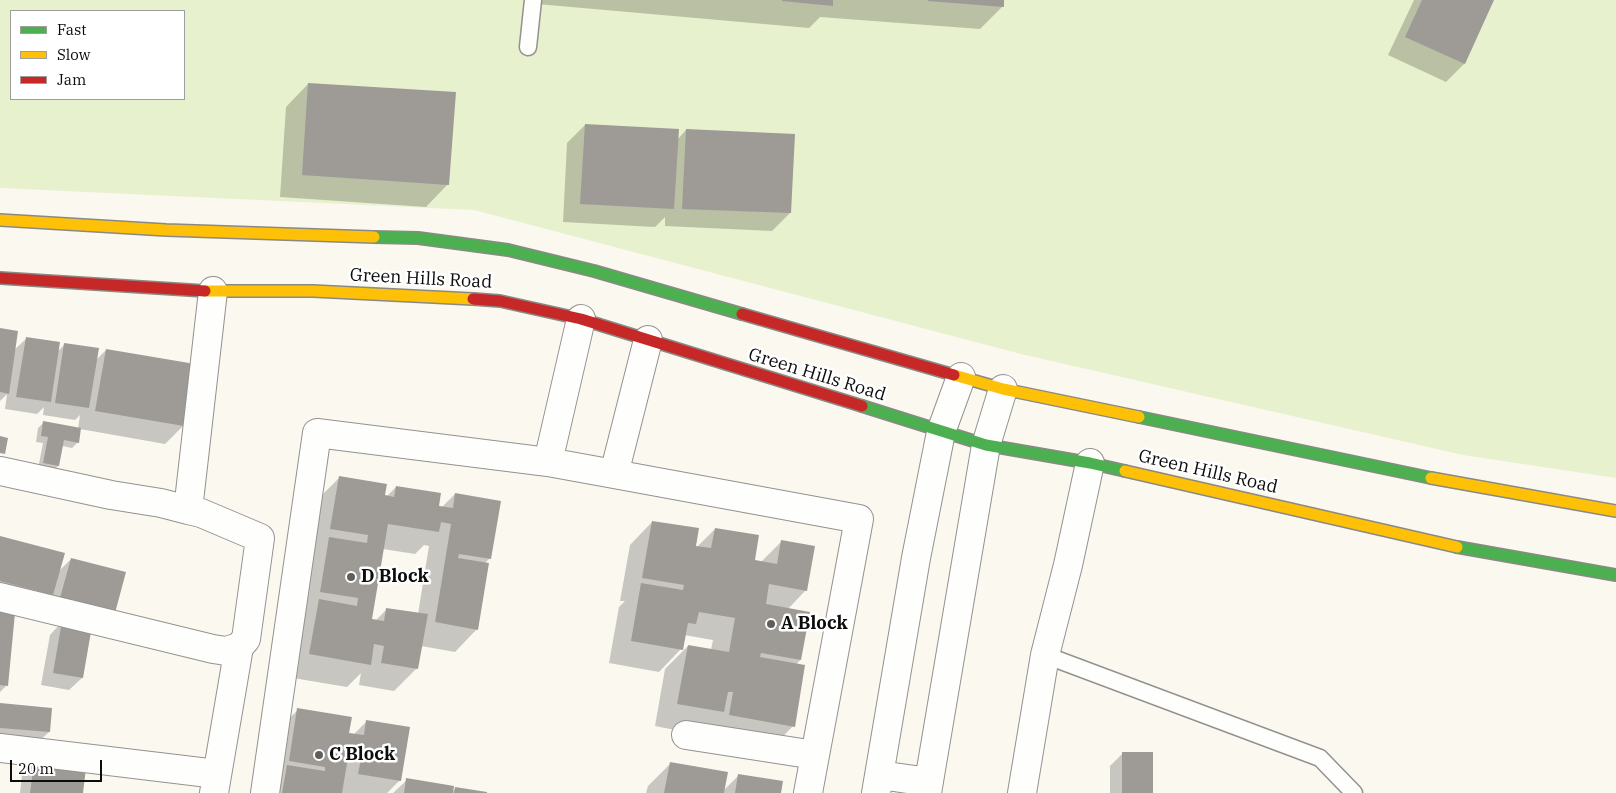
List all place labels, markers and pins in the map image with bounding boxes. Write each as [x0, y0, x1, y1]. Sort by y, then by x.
place label: D Block [361, 566, 429, 588]
marker: D Block [345, 571, 357, 583]
place label: A Block [781, 613, 848, 635]
marker: A Block [765, 618, 777, 630]
place label: C Block [329, 744, 395, 766]
marker: C Block [313, 749, 325, 761]

